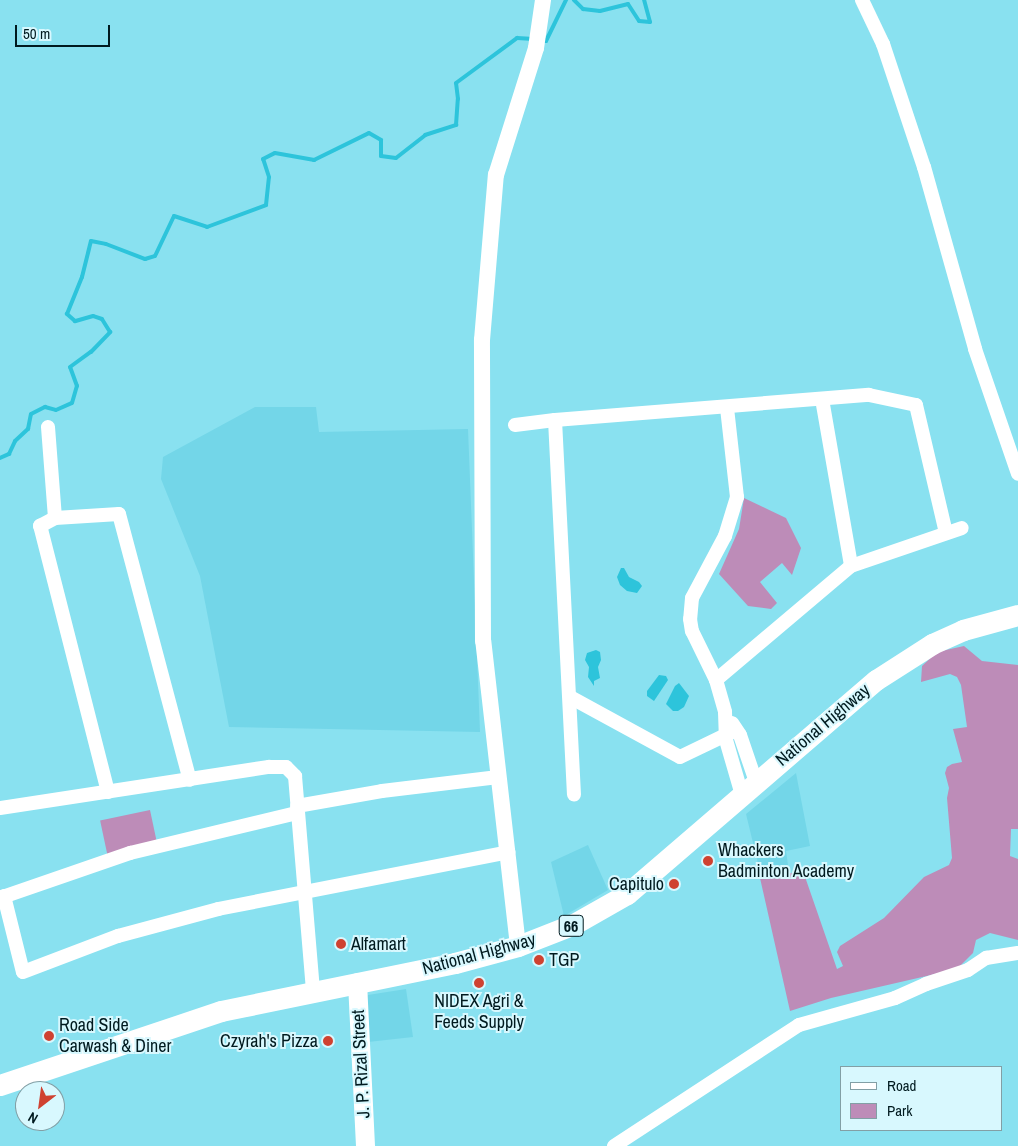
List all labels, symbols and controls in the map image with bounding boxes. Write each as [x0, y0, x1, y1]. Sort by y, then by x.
scale bar [18, 15, 112, 47]
text: 50 m [23, 23, 50, 44]
street label: National Highway [771, 679, 875, 771]
place label: Whackers Badminton Academy [718, 840, 855, 882]
marker: Whackers Badminton Academy [702, 855, 714, 867]
place label: Capitulo [609, 873, 664, 895]
marker: Capitulo [668, 878, 680, 890]
road number: 66 [558, 912, 584, 939]
street label: National Highway [420, 928, 538, 980]
place label: Alfamart [351, 933, 406, 955]
marker: Alfamart [335, 938, 347, 950]
place label: TGP [549, 949, 579, 971]
marker: TGP [533, 954, 545, 966]
marker: NIDEX Agri & Feeds Supply [473, 977, 485, 989]
place label: NIDEX Agri & Feeds Supply [434, 991, 524, 1034]
street label: J. P. Rizal Street [347, 1009, 375, 1119]
place label: Road Side Carwash & Diner [59, 1015, 171, 1058]
marker: Road Side Carwash & Diner [43, 1030, 55, 1042]
place label: Czyrah's Pizza [220, 1030, 318, 1052]
marker: Czyrah's Pizza [322, 1035, 334, 1047]
legend [840, 1066, 1003, 1131]
text: Road [887, 1075, 916, 1096]
north arrow [15, 1081, 65, 1131]
text: Park [887, 1100, 912, 1121]
text: N [25, 1108, 41, 1128]

